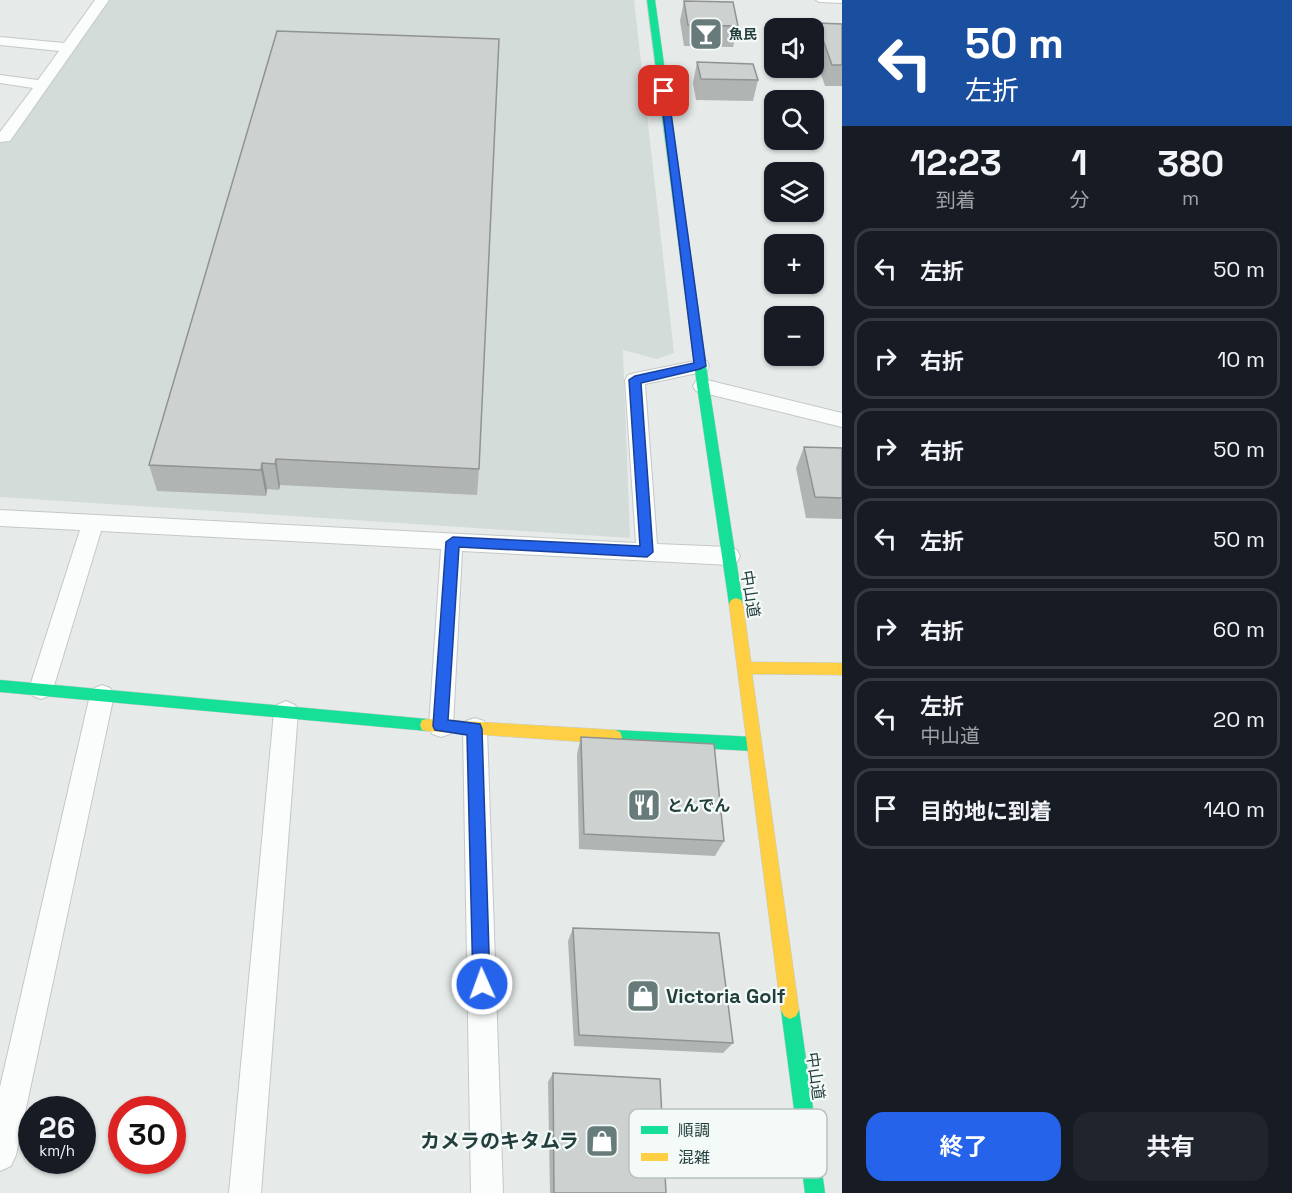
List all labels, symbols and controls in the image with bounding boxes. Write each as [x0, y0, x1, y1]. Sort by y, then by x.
bar icon: 魚民 [688, 16, 724, 52]
text: 50 m [965, 17, 1064, 70]
map controls [764, 18, 824, 366]
button: sound [764, 18, 824, 78]
icon: left [866, 24, 944, 102]
place label: 魚民 [729, 25, 757, 43]
pin [638, 65, 689, 116]
text: 左折 [965, 73, 1019, 108]
icon: arrive [647, 74, 680, 107]
button: search [764, 90, 824, 150]
text: 12:23 [910, 140, 1002, 186]
text: 1 [1071, 140, 1088, 186]
text: 380 [1157, 141, 1224, 187]
button: layers [764, 162, 824, 222]
text: m [1182, 185, 1199, 211]
text: 到着 [936, 187, 976, 213]
text: 分 [1069, 187, 1089, 213]
button: + [764, 234, 824, 294]
icon: left [869, 252, 902, 285]
text: 50 m [1213, 255, 1265, 283]
text: 左折 [920, 257, 964, 285]
button: − [764, 306, 824, 366]
icon: right [869, 342, 902, 375]
text: 10 m [1217, 345, 1265, 373]
text: 右折 [920, 347, 964, 375]
icon: right [869, 432, 902, 465]
text: 50 m [1213, 435, 1265, 463]
text: 右折 [920, 437, 964, 465]
icon: left [869, 522, 902, 555]
text: 50 m [1213, 525, 1265, 553]
text: 左折 [920, 527, 964, 555]
street label: 中山道 [736, 569, 765, 619]
icon: right [869, 612, 902, 645]
text: 60 m [1213, 615, 1265, 643]
text: 右折 [920, 617, 964, 645]
text: 左折 [920, 692, 964, 720]
icon: left [869, 702, 902, 735]
text: 20 m [1213, 705, 1265, 733]
text: 中山道 [920, 723, 980, 749]
restaurant icon: とんでん [626, 787, 662, 823]
icon: arrive [869, 792, 902, 825]
place label: とんでん [667, 795, 730, 816]
text: 140 m [1203, 795, 1265, 823]
text: 目的地に到着 [920, 797, 1052, 825]
position arrow [450, 952, 514, 1016]
shop icon: Victoria Golf [625, 978, 661, 1014]
place label: Victoria Golf [666, 983, 786, 1009]
street label: 中山道 [802, 1051, 829, 1101]
speed limit sign: 30 [108, 1096, 186, 1174]
text: 26 [39, 1108, 75, 1147]
legend [629, 1109, 827, 1178]
button: 終了 [866, 1112, 1061, 1181]
button: 共有 [1073, 1112, 1268, 1181]
text: 順調 [678, 1120, 710, 1141]
shop icon: カメラのキタムラ [584, 1123, 620, 1159]
place label: カメラのキタムラ [420, 1128, 579, 1154]
text: km/h [39, 1141, 75, 1160]
text: 混雑 [678, 1147, 710, 1168]

